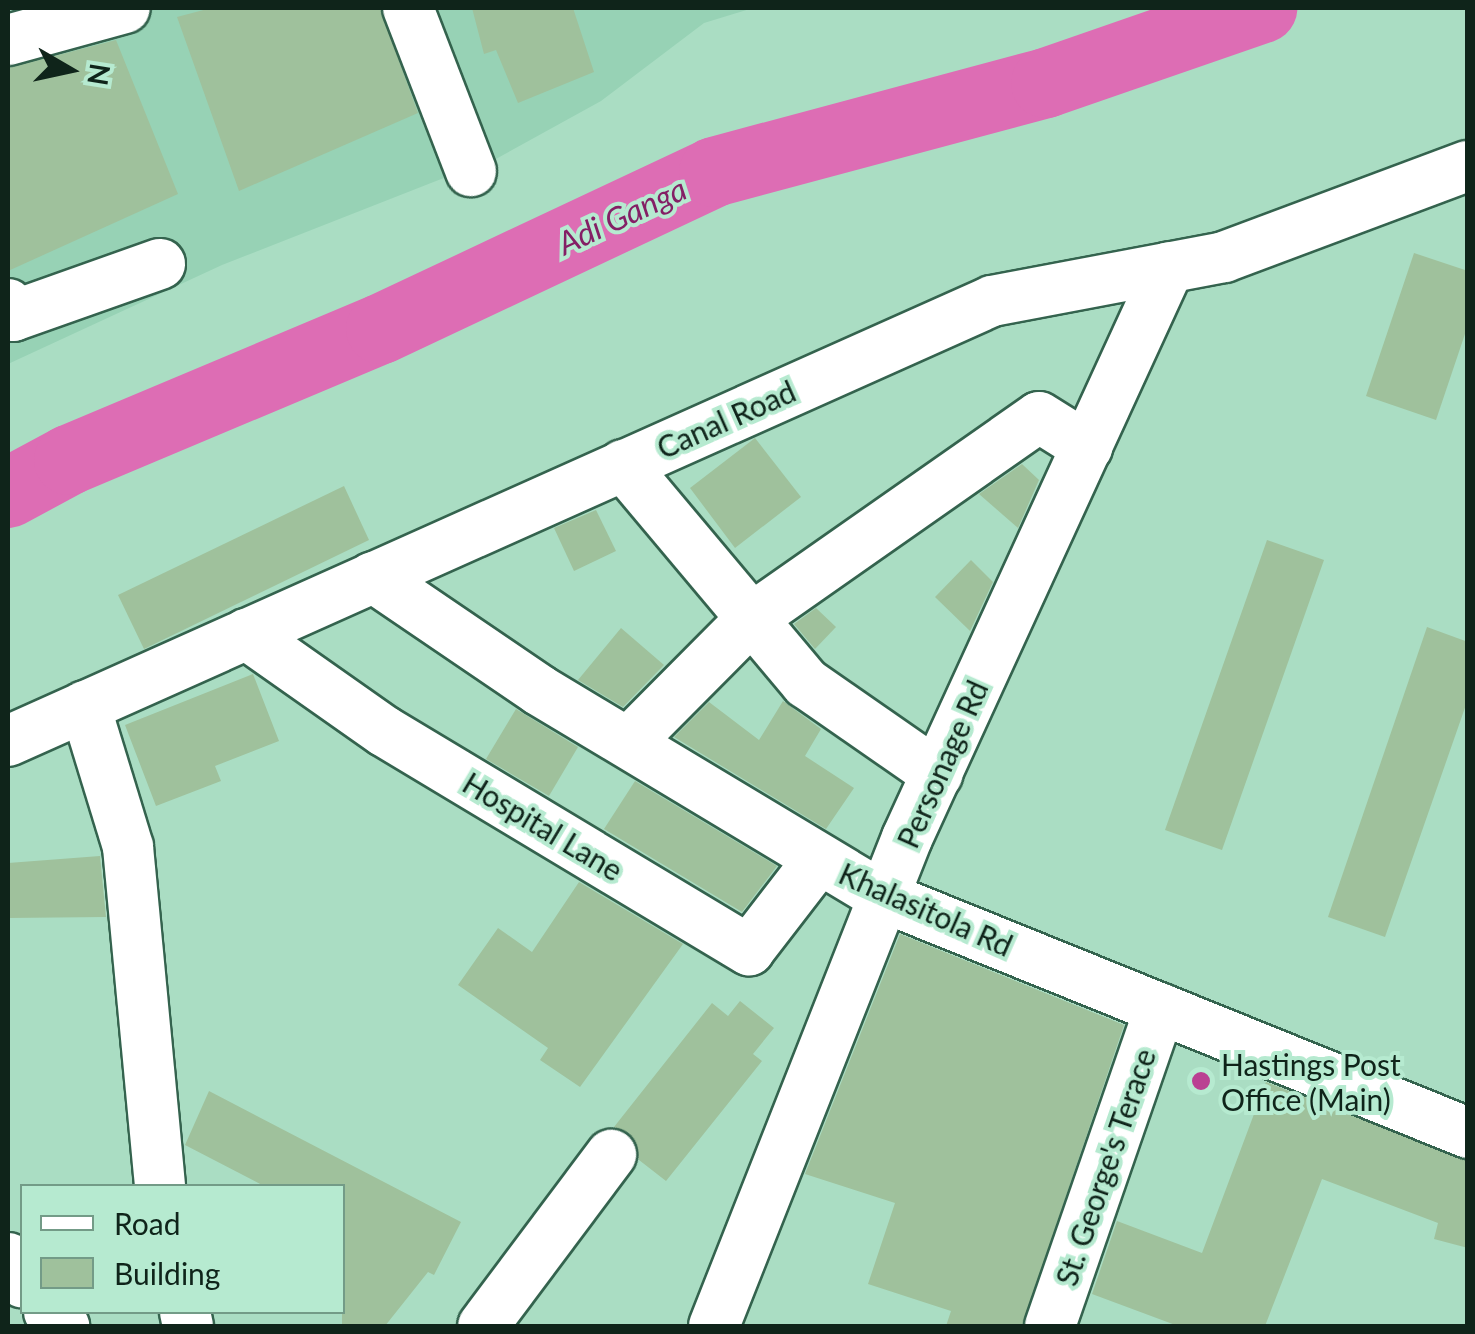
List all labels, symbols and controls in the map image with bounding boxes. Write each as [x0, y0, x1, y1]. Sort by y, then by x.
north arrow [20, 20, 120, 120]
text: N [81, 61, 118, 88]
water label: Adi Ganga [551, 169, 693, 263]
street label: Canal Road [651, 372, 801, 466]
street label: Personage Rd [889, 675, 995, 853]
street label: Hospital Lane [457, 764, 629, 888]
street label: Khalasitola Rd [834, 855, 1018, 963]
street label: St. George's Terace [1047, 1043, 1163, 1291]
place label: Hastings Post Office (Main) [1221, 1046, 1401, 1116]
marker: Hastings Post Office (Main) [1190, 1070, 1212, 1092]
legend [20, 1184, 345, 1314]
text: Road [114, 1205, 181, 1241]
text: Building [114, 1255, 220, 1291]

